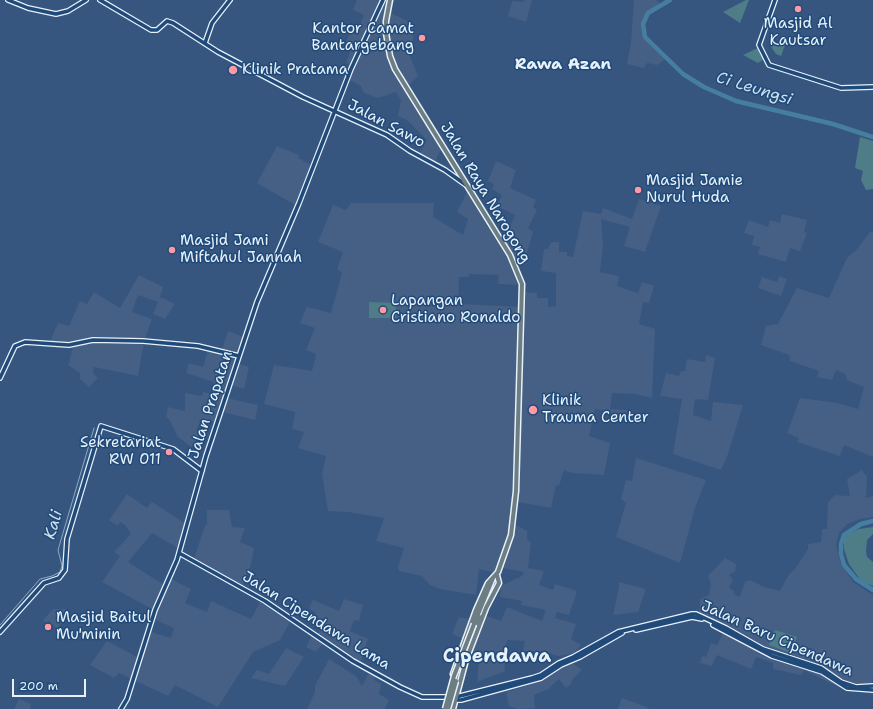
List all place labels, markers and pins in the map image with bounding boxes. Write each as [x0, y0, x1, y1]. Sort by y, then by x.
marker: Masjid Al Kautsar [793, 4, 803, 14]
place label: Masjid Al Kautsar [764, 15, 832, 50]
place label: Kantor Camat Bantargebang [311, 20, 414, 55]
marker: Kantor Camat Bantargebang [417, 33, 427, 43]
place label: Klinik Pratama [242, 61, 348, 79]
marker: Klinik Pratama [227, 64, 239, 76]
place label: Masjid Jamie Nurul Huda [646, 172, 743, 207]
marker: Masjid Jamie Nurul Huda [633, 185, 643, 195]
place label: Masjid Jami Miftahul Jannah [180, 232, 302, 267]
marker: Masjid Jami Miftahul Jannah [167, 245, 177, 255]
place label: Lapangan Cristiano Ronaldo [391, 292, 520, 327]
marker: Lapangan Cristiano Ronaldo [378, 305, 388, 315]
place label: Klinik Trauma Center [542, 392, 649, 427]
marker: Klinik Trauma Center [527, 404, 539, 416]
place label: Sekretariat RW 011 [80, 434, 161, 469]
marker: Sekretariat RW 011 [164, 447, 174, 457]
place label: Masjid Baitul Mu'minin [56, 609, 151, 644]
marker: Masjid Baitul Mu'minin [43, 622, 53, 632]

